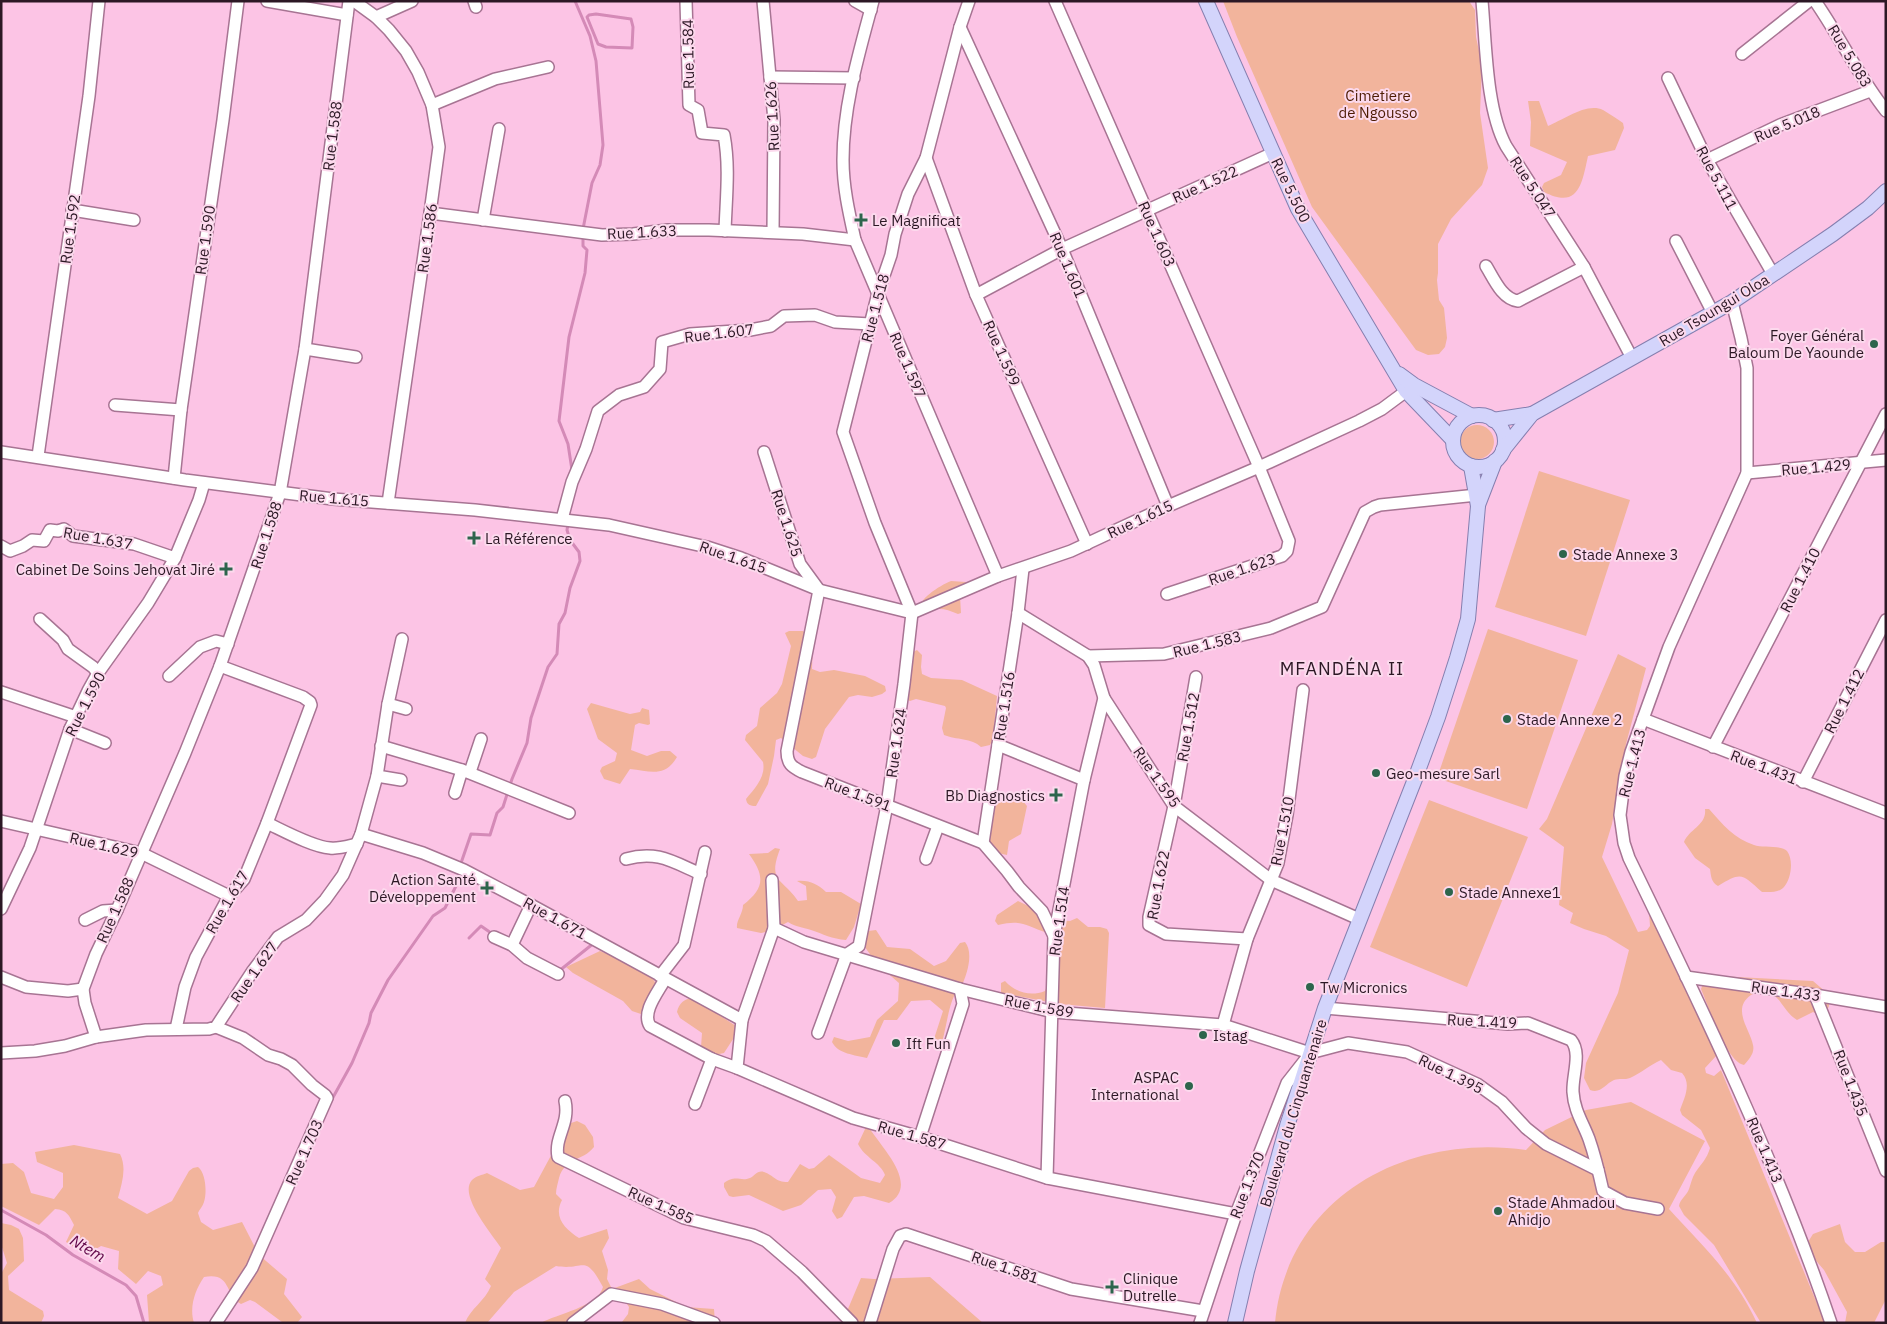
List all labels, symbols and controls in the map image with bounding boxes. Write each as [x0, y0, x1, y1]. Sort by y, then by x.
street label: Rue 1.584 [678, 19, 698, 89]
street label: Rue 5.083 [1824, 21, 1876, 91]
street label: Rue 1.626 [761, 81, 783, 151]
park label: Cimetiere de Ngousso [1339, 86, 1417, 122]
street label: Rue 1.588 [318, 100, 346, 172]
street label: Rue 5.018 [1751, 102, 1823, 146]
street label: Rue 5.111 [1692, 143, 1742, 213]
street label: Rue 5.047 [1506, 152, 1560, 222]
street label: Rue 5.500 [1267, 154, 1315, 226]
street label: Rue 1.522 [1169, 161, 1241, 207]
street label: Rue 1.592 [56, 193, 84, 265]
street label: Rue 1.603 [1134, 198, 1180, 270]
street label: Rue 1.586 [413, 202, 441, 274]
street label: Rue 1.590 [191, 204, 219, 276]
place label: Le Magnificat [872, 211, 961, 230]
marker: Le Magnificat [854, 213, 868, 227]
street label: Rue 1.633 [607, 221, 677, 243]
street label: Rue 1.601 [1046, 229, 1090, 301]
street label: Rue Tsoungui Oloa [1656, 270, 1772, 350]
street label: Rue 1.518 [857, 272, 893, 344]
street label: Rue 1.599 [979, 317, 1025, 389]
street label: Rue 1.607 [683, 319, 755, 347]
place label: Foyer Général Baloum De Yaounde [1728, 326, 1864, 362]
street label: Rue 1.597 [886, 329, 930, 401]
marker: Foyer Général Baloum De Yaounde [1868, 338, 1880, 350]
street label: Rue 1.429 [1780, 454, 1852, 480]
street label: Rue 1.615 [298, 485, 370, 511]
street label: Rue 1.625 [767, 487, 807, 559]
street label: Rue 1.615 [1104, 496, 1176, 542]
street label: Rue 1.588 [246, 499, 286, 571]
street label: Rue 1.637 [62, 523, 134, 553]
place label: La Référence [485, 529, 573, 548]
marker: La Référence [467, 531, 481, 545]
street label: Rue 1.615 [697, 537, 769, 577]
place label: Stade Annexe 3 [1573, 545, 1678, 564]
street label: Rue 1.410 [1776, 545, 1824, 615]
marker: Stade Annexe 3 [1557, 548, 1569, 560]
street label: Rue 1.623 [1206, 549, 1278, 589]
place label: Cabinet De Soins Jehovat Jiré [16, 560, 215, 579]
marker: Cabinet De Soins Jehovat Jiré [219, 562, 233, 576]
street label: Rue 1.583 [1171, 626, 1243, 662]
district label: MFANDÉNA II [1280, 657, 1404, 680]
street label: Rue 1.412 [1820, 666, 1868, 736]
street label: Rue 1.590 [61, 669, 109, 739]
street label: Rue 1.516 [989, 670, 1019, 742]
street label: Rue 1.512 [1173, 691, 1203, 763]
street label: Rue 1.624 [882, 707, 910, 779]
place label: Stade Annexe 2 [1517, 710, 1622, 729]
marker: Stade Annexe 2 [1501, 713, 1513, 725]
street label: Rue 1.413 [1614, 727, 1650, 799]
street label: Rue 1.595 [1129, 743, 1185, 811]
street label: Rue 1.431 [1728, 746, 1800, 788]
place label: Geo-mesure Sarl [1386, 764, 1500, 783]
marker: Geo-mesure Sarl [1370, 767, 1382, 779]
street label: Rue 1.591 [822, 773, 894, 815]
place label: Bb Diagnostics [945, 786, 1045, 805]
marker: Bb Diagnostics [1049, 788, 1063, 802]
street label: Rue 1.510 [1266, 795, 1298, 867]
street label: Rue 1.629 [68, 828, 140, 862]
street label: Rue 1.622 [1143, 849, 1173, 921]
street label: Rue 1.617 [201, 867, 253, 937]
place label: Action Santé Développement [369, 870, 476, 906]
street label: Rue 1.588 [92, 874, 138, 946]
marker: Action Santé Développement [480, 881, 494, 895]
place label: Stade Annexe1 [1459, 883, 1561, 902]
street label: Rue 1.514 [1045, 885, 1073, 957]
marker: Stade Annexe1 [1443, 886, 1455, 898]
street label: Rue 1.671 [520, 893, 590, 943]
street label: Rue 1.627 [226, 938, 282, 1006]
street label: Rue 1.433 [1750, 977, 1822, 1005]
place label: Tw Micronics [1320, 978, 1407, 997]
marker: Tw Micronics [1304, 981, 1316, 993]
street label: Rue 1.589 [1003, 990, 1075, 1022]
street label: Rue 1.419 [1447, 1010, 1517, 1032]
street label: Boulevard du Cinquantenaire [1255, 1017, 1331, 1209]
place label: Istag [1213, 1026, 1247, 1045]
marker: Istag [1197, 1029, 1209, 1041]
place label: Ift Fun [906, 1034, 951, 1053]
marker: Ift Fun [890, 1037, 902, 1049]
street label: Rue 1.435 [1830, 1047, 1872, 1119]
street label: Rue 1.395 [1415, 1050, 1487, 1098]
place label: ASPAC International [1091, 1068, 1179, 1104]
marker: ASPAC International [1183, 1080, 1195, 1092]
street label: Rue 1.413 [1743, 1114, 1787, 1186]
street label: Rue 1.703 [281, 1116, 327, 1188]
street label: Rue 1.587 [876, 1116, 948, 1154]
street label: Rue 1.370 [1226, 1149, 1268, 1221]
street label: Rue 1.585 [625, 1182, 697, 1228]
place label: Stade Ahmadou Ahidjo [1508, 1193, 1615, 1229]
marker: Stade Ahmadou Ahidjo [1492, 1205, 1504, 1217]
water label: Ntem [67, 1230, 109, 1266]
street label: Rue 1.581 [969, 1247, 1041, 1287]
place label: Clinique Dutrelle [1123, 1269, 1178, 1305]
marker: Clinique Dutrelle [1105, 1280, 1119, 1294]

